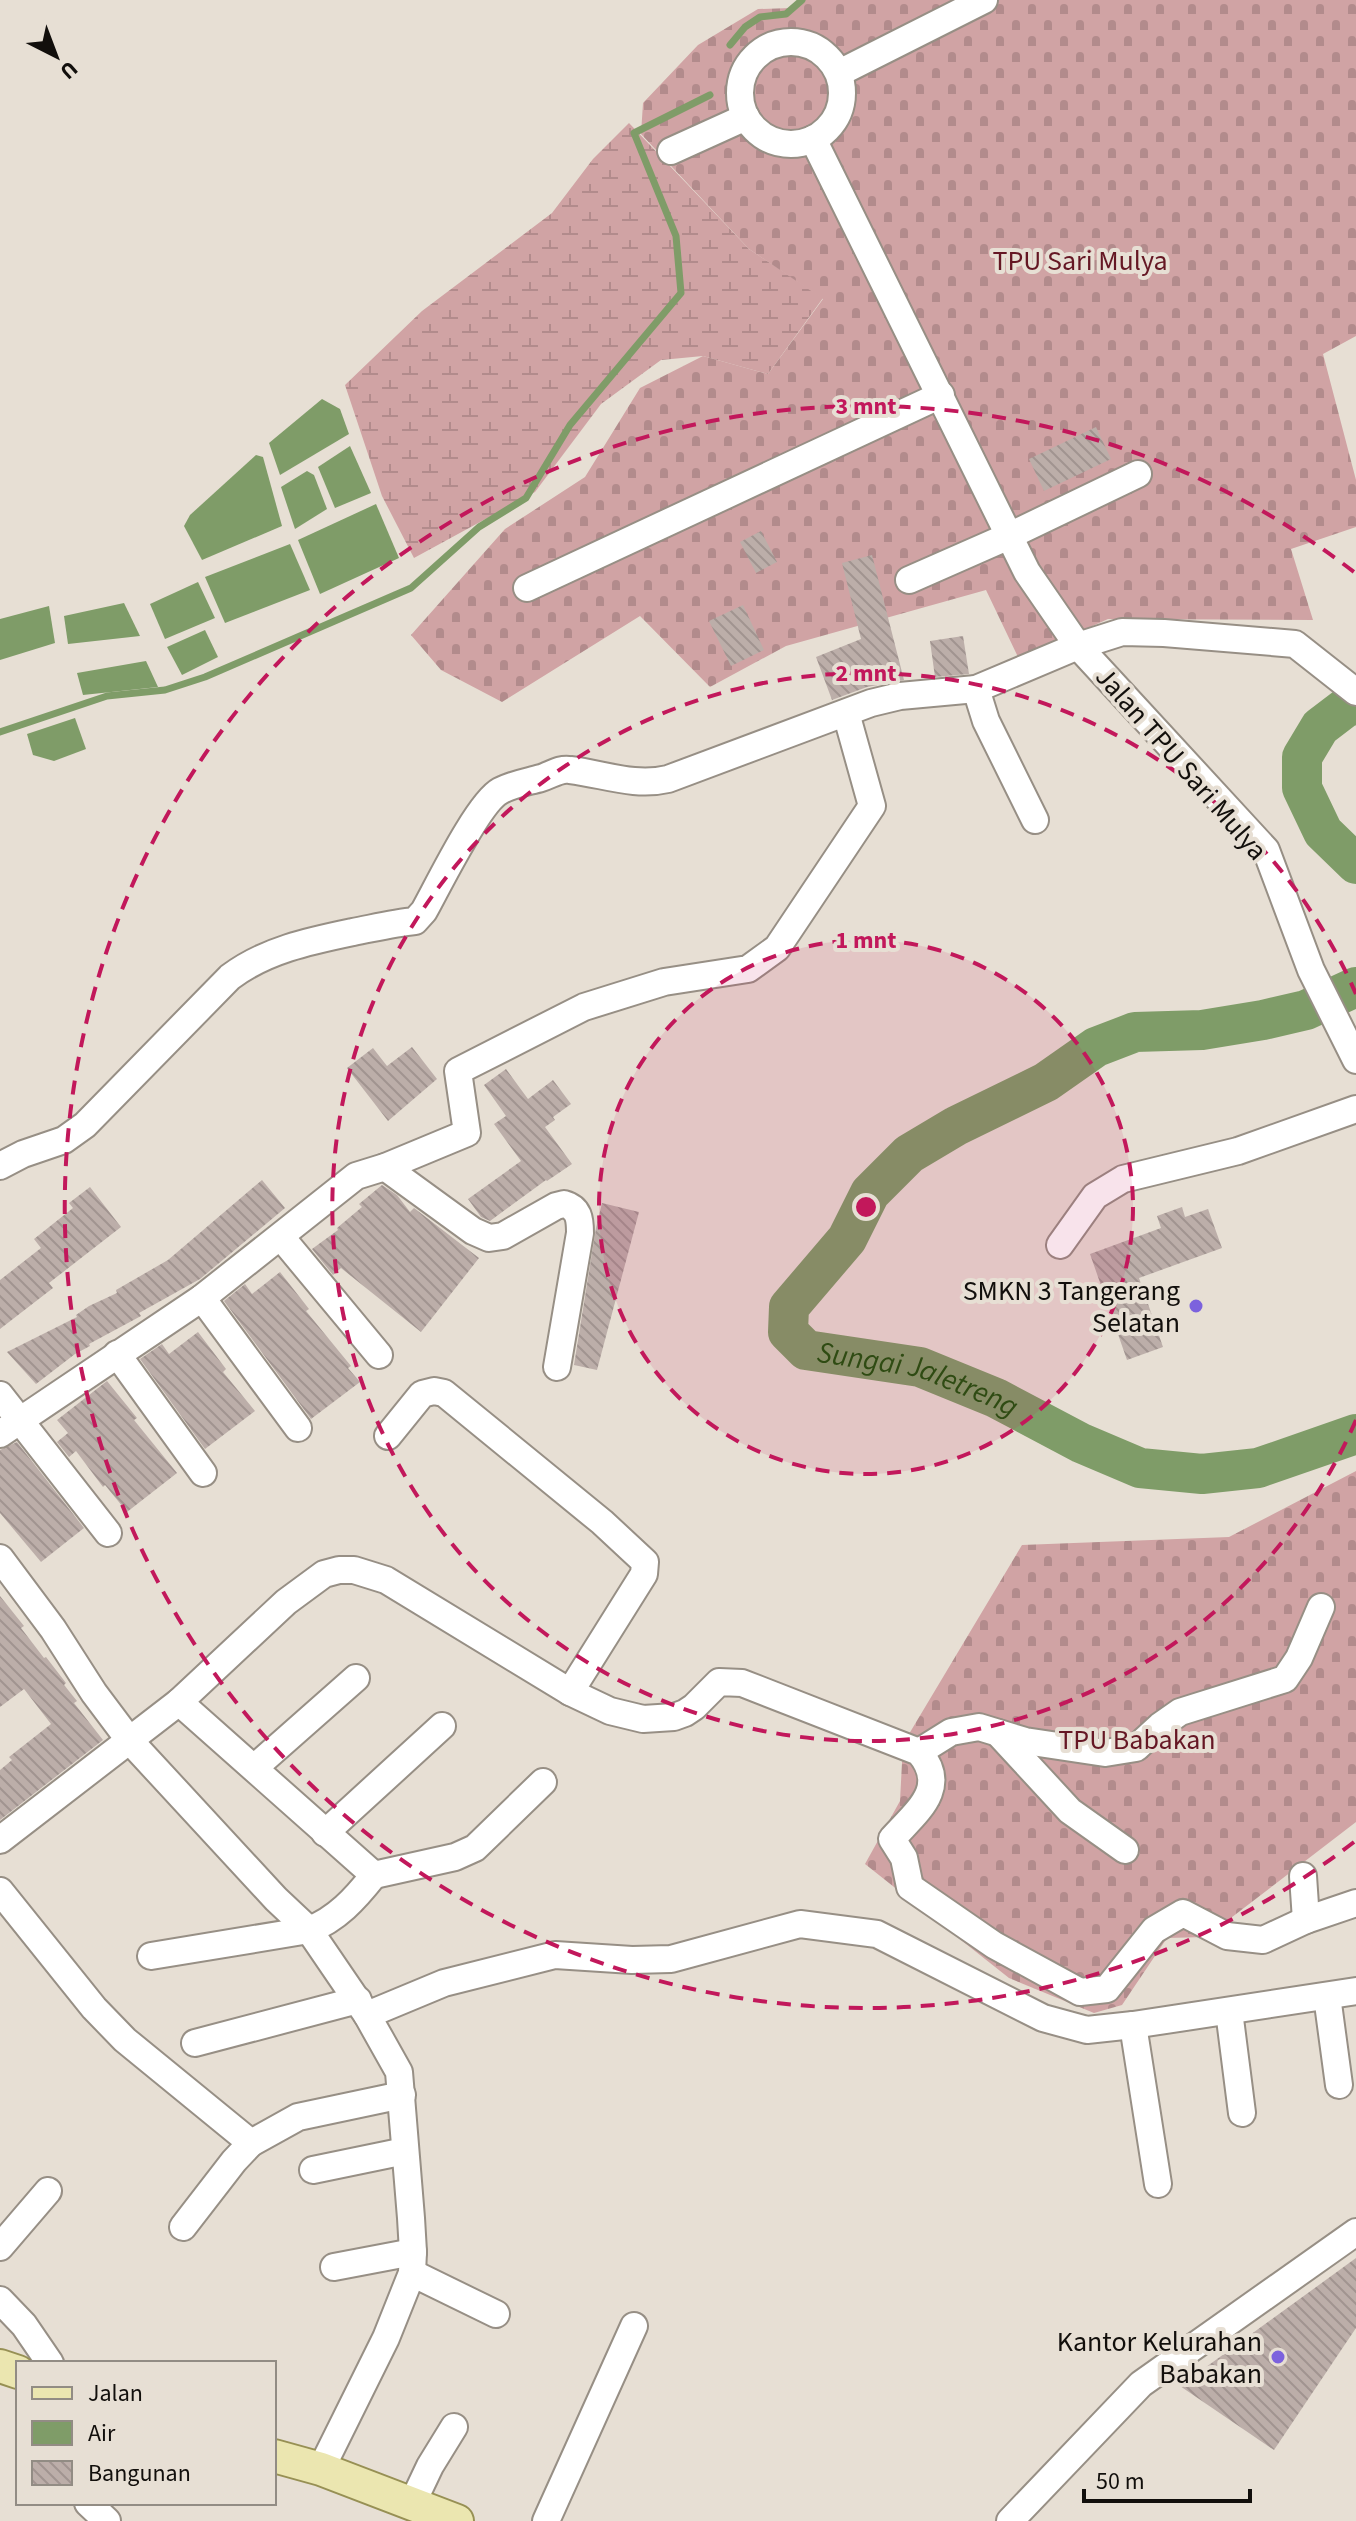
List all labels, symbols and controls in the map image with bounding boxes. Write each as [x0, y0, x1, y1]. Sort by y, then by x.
north arrow [16, 16, 96, 96]
text: U [53, 53, 85, 87]
park label: TPU Sari Mulya [992, 241, 1168, 281]
text: 3 mnt [836, 389, 896, 424]
text: 2 mnt [836, 656, 896, 691]
street label: Jalan TPU Sari Mulya [1086, 658, 1277, 869]
text: 1 mnt [836, 923, 896, 958]
centre of rings [852, 1193, 880, 1221]
place label: SMKN 3 Tangerang Selatan [963, 1271, 1180, 1343]
marker: SMKN 3 Tangerang Selatan [1187, 1297, 1205, 1315]
water label: Sungai Jaletreng [814, 1331, 1026, 1428]
park label: TPU Babakan [1058, 1720, 1216, 1760]
place label: Kantor Kelurahan Babakan [1057, 2322, 1262, 2394]
marker: Kantor Kelurahan Babakan [1269, 2348, 1287, 2366]
legend [16, 2361, 276, 2505]
text: Jalan [88, 2376, 143, 2411]
text: Air [88, 2416, 116, 2451]
scale bar [1084, 2453, 1250, 2503]
text: Bangunan [88, 2456, 191, 2491]
text: 50 m [1096, 2464, 1145, 2499]

